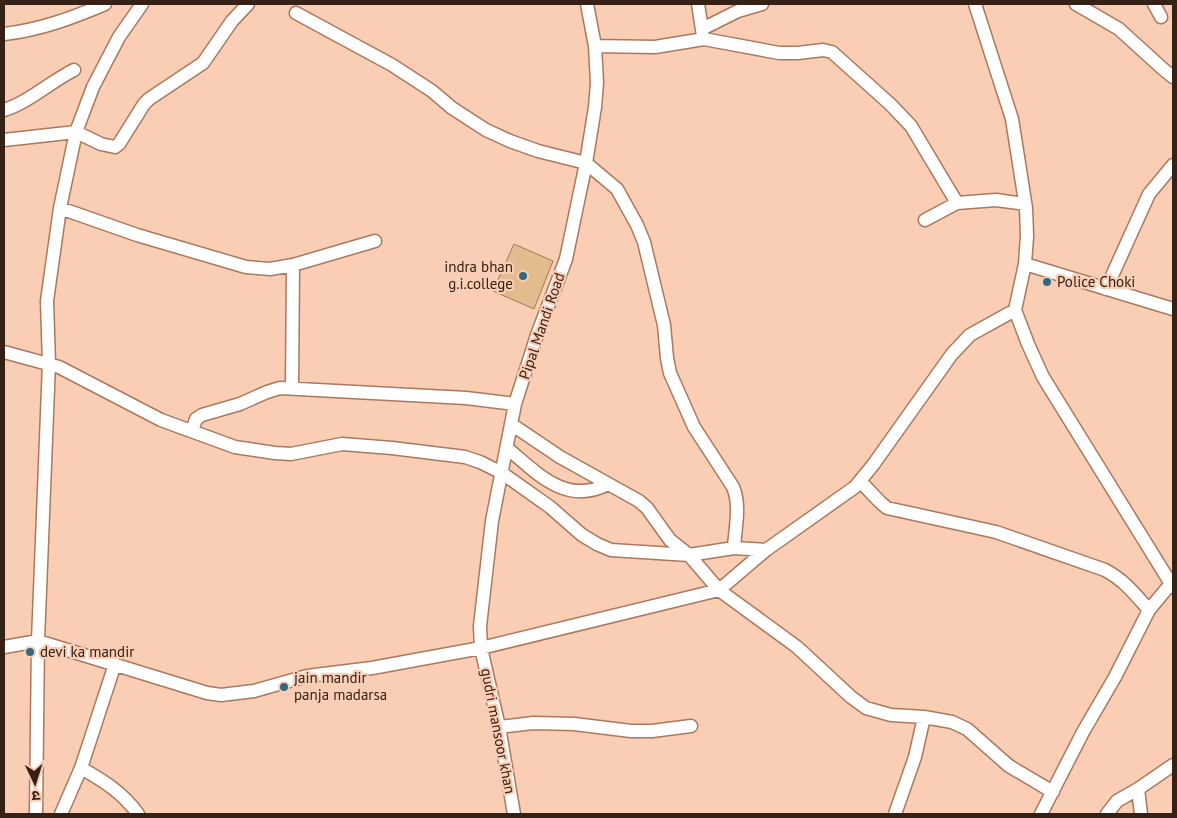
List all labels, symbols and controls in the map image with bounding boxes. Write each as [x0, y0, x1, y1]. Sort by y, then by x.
place label: indra bhan g.i.college [444, 257, 513, 293]
street label: Pipal Mandi Road [514, 270, 569, 382]
marker: indra bhan g.i.college [517, 270, 529, 282]
place label: Police Choki [1057, 272, 1135, 291]
marker: Police Choki [1041, 276, 1053, 288]
place label: devi ka mandir [40, 642, 134, 661]
marker: devi ka mandir [24, 646, 36, 658]
street label: gudri mansoor khan [477, 666, 520, 795]
place label: jain mandir panja madarsa [294, 668, 387, 704]
marker: jain mandir panja madarsa [278, 681, 290, 693]
north arrow [10, 758, 60, 808]
text: उ [30, 787, 41, 805]

